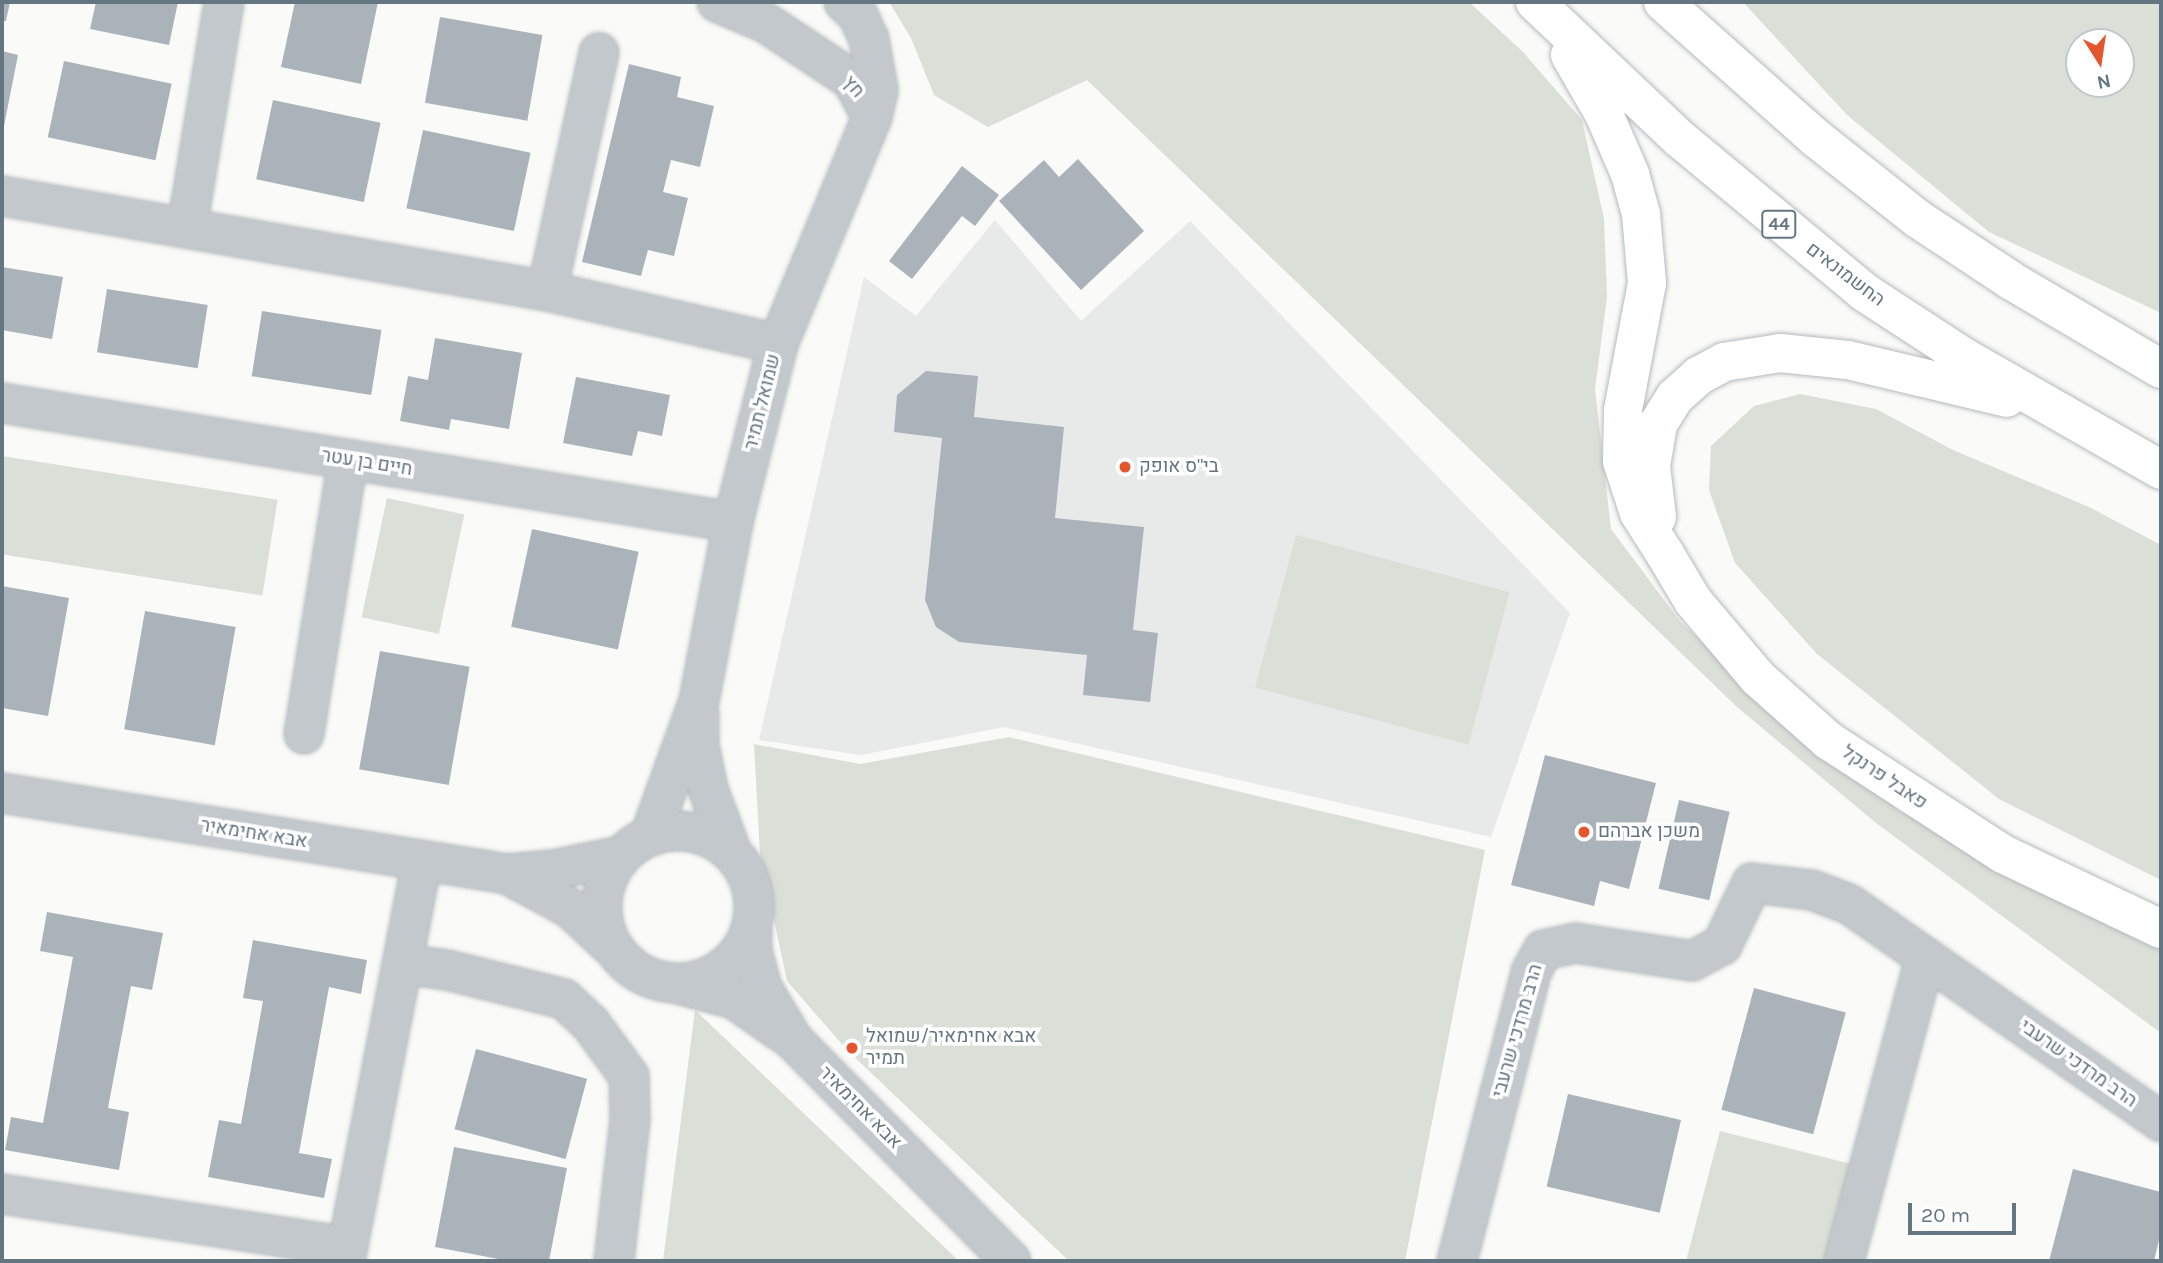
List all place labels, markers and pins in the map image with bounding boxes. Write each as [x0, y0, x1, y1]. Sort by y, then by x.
place label: בי"ס אופק [1139, 456, 1219, 478]
marker: בי"ס אופק [1117, 459, 1133, 475]
place label: משכן אברהם [1598, 821, 1700, 843]
marker: משכן אברהם [1576, 824, 1592, 840]
place label: אבא אחימאיר/שמואל תמיר [866, 1026, 1037, 1070]
marker: אבא אחימאיר/שמואל תמיר [844, 1040, 860, 1056]

